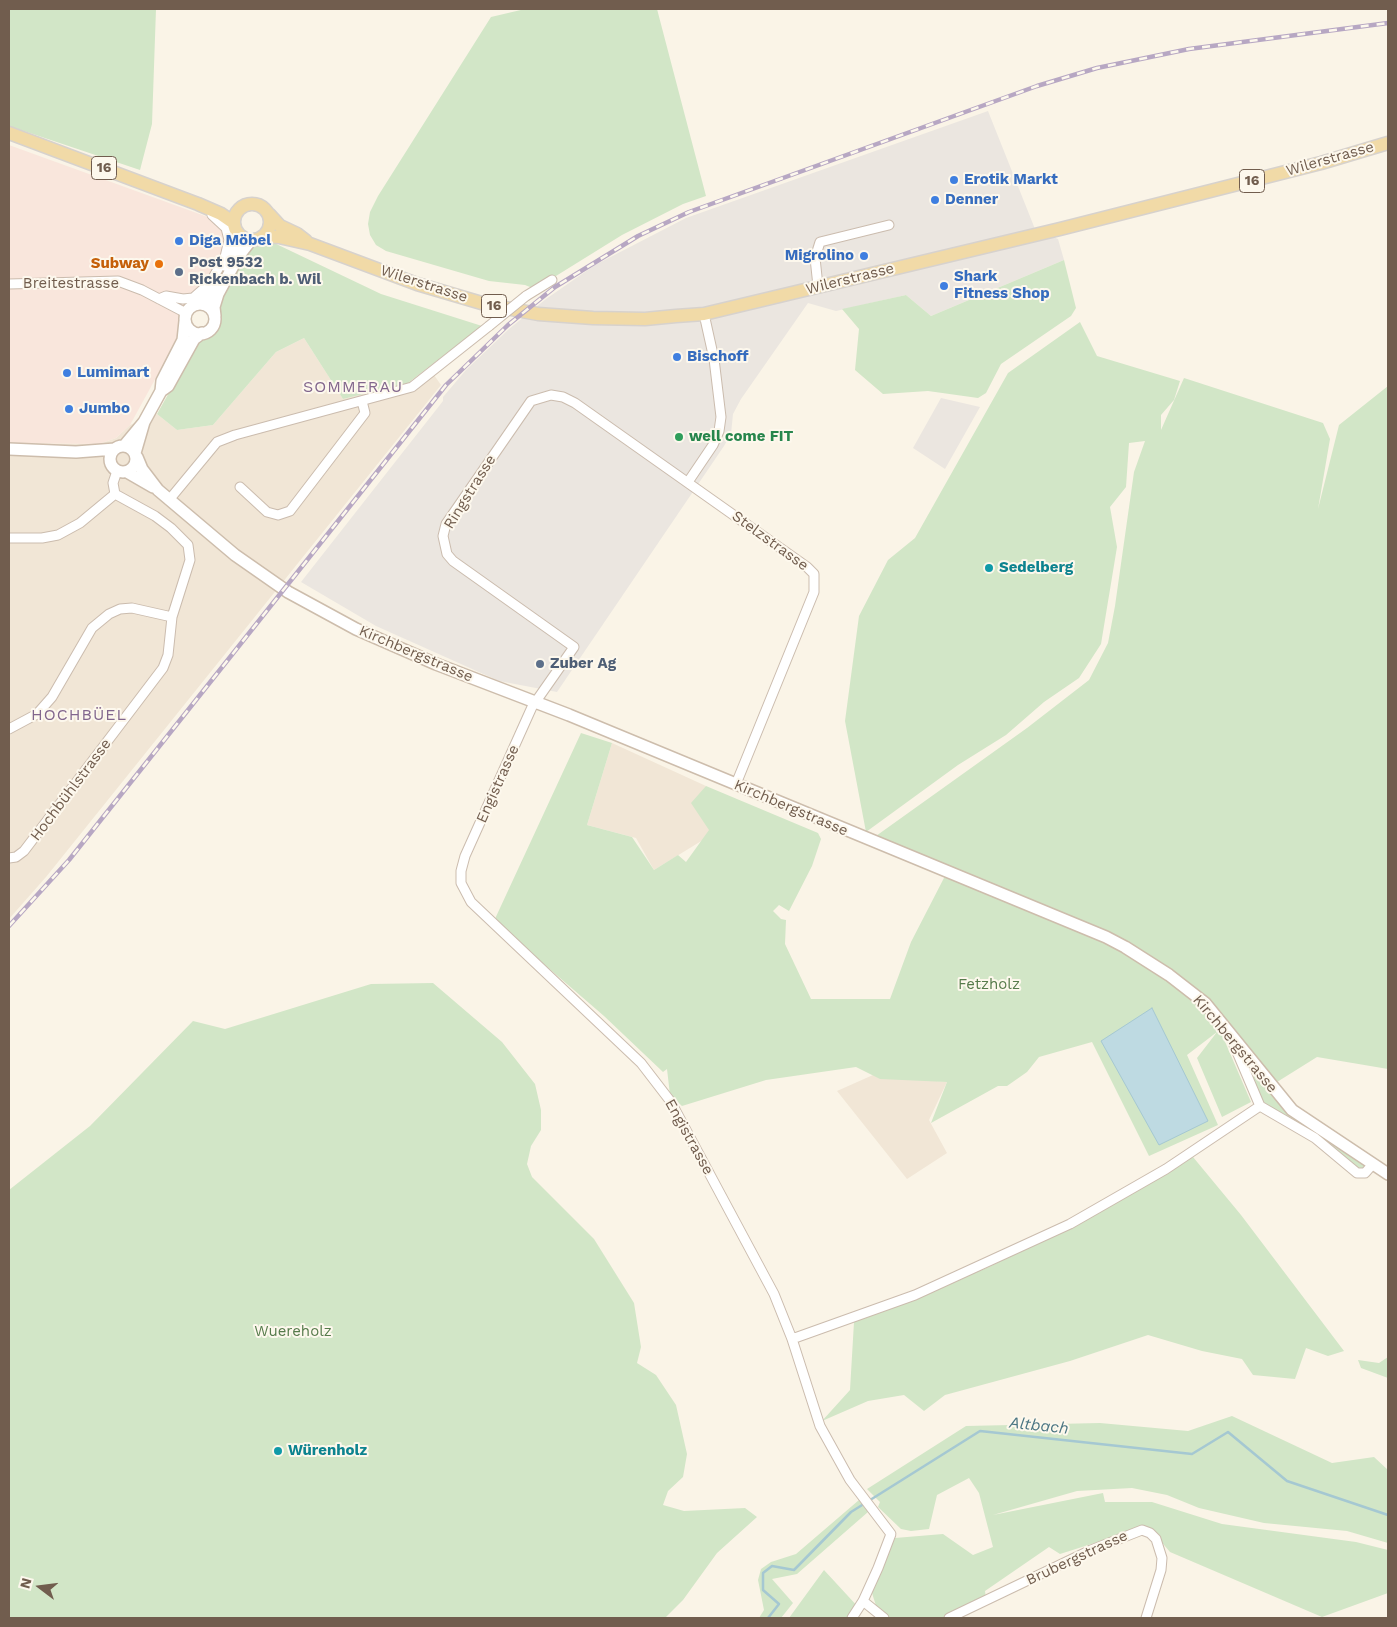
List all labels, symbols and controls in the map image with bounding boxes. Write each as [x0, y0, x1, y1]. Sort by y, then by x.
street label: Wilerstrasse [1284, 138, 1376, 180]
road number: 16 [92, 156, 116, 180]
road number: 16 [1240, 170, 1264, 192]
place label: Erotik Markt [964, 171, 1058, 189]
marker: Erotik Markt [948, 174, 960, 186]
place label: Denner [945, 191, 998, 209]
marker: Denner [929, 194, 941, 206]
place label: Diga Möbel [189, 232, 271, 250]
marker: Diga Möbel [173, 235, 185, 247]
place label: Migrolino [785, 247, 854, 265]
marker: Migrolino [858, 250, 870, 262]
place label: Post 9532 Rickenbach b. Wil [189, 254, 321, 289]
place label: Subway [91, 255, 149, 273]
marker: Subway [153, 258, 165, 270]
street label: Wilerstrasse [804, 259, 896, 299]
street label: Wilerstrasse [378, 261, 470, 307]
marker: Post 9532 Rickenbach b. Wil [173, 266, 185, 278]
place label: Shark Fitness Shop [954, 268, 1050, 303]
street label: Breitestrasse [23, 275, 119, 293]
marker: Shark Fitness Shop [938, 280, 950, 292]
road number: 16 [482, 294, 506, 318]
place label: Bischoff [687, 348, 749, 366]
marker: Bischoff [671, 351, 683, 363]
place label: Lumimart [77, 364, 149, 382]
marker: Lumimart [61, 367, 73, 379]
district label: SOMMERAU [302, 377, 404, 397]
place label: Jumbo [79, 400, 130, 418]
marker: Jumbo [63, 403, 75, 415]
place label: well come FIT [689, 428, 793, 446]
marker: well come FIT [673, 431, 685, 443]
street label: Ringstrasse [440, 452, 500, 532]
street label: Stelzstrasse [728, 507, 812, 575]
place label: Sedelberg [999, 559, 1073, 577]
marker: Sedelberg [983, 562, 995, 574]
street label: Kirchbergstrasse [356, 622, 476, 686]
place label: Zuber Ag [550, 655, 616, 673]
marker: Zuber Ag [534, 658, 546, 670]
district label: HOCHBÜEL [30, 705, 128, 725]
street label: Hochbühlstrasse [27, 735, 115, 845]
street label: Engistrasse [473, 742, 523, 826]
street label: Kirchbergstrasse [731, 776, 851, 840]
park label: Fetzholz [958, 976, 1020, 994]
street label: Kirchbergstrasse [1189, 991, 1281, 1097]
street label: Engistrasse [661, 1096, 717, 1178]
park label: Wuereholz [254, 1323, 332, 1341]
water label: Altbach [1009, 1413, 1069, 1439]
place label: Würenholz [288, 1442, 367, 1460]
marker: Würenholz [272, 1445, 284, 1457]
street label: Brubergstrasse [1023, 1527, 1131, 1589]
north arrow [15, 1562, 65, 1612]
text: N [16, 1576, 35, 1590]

